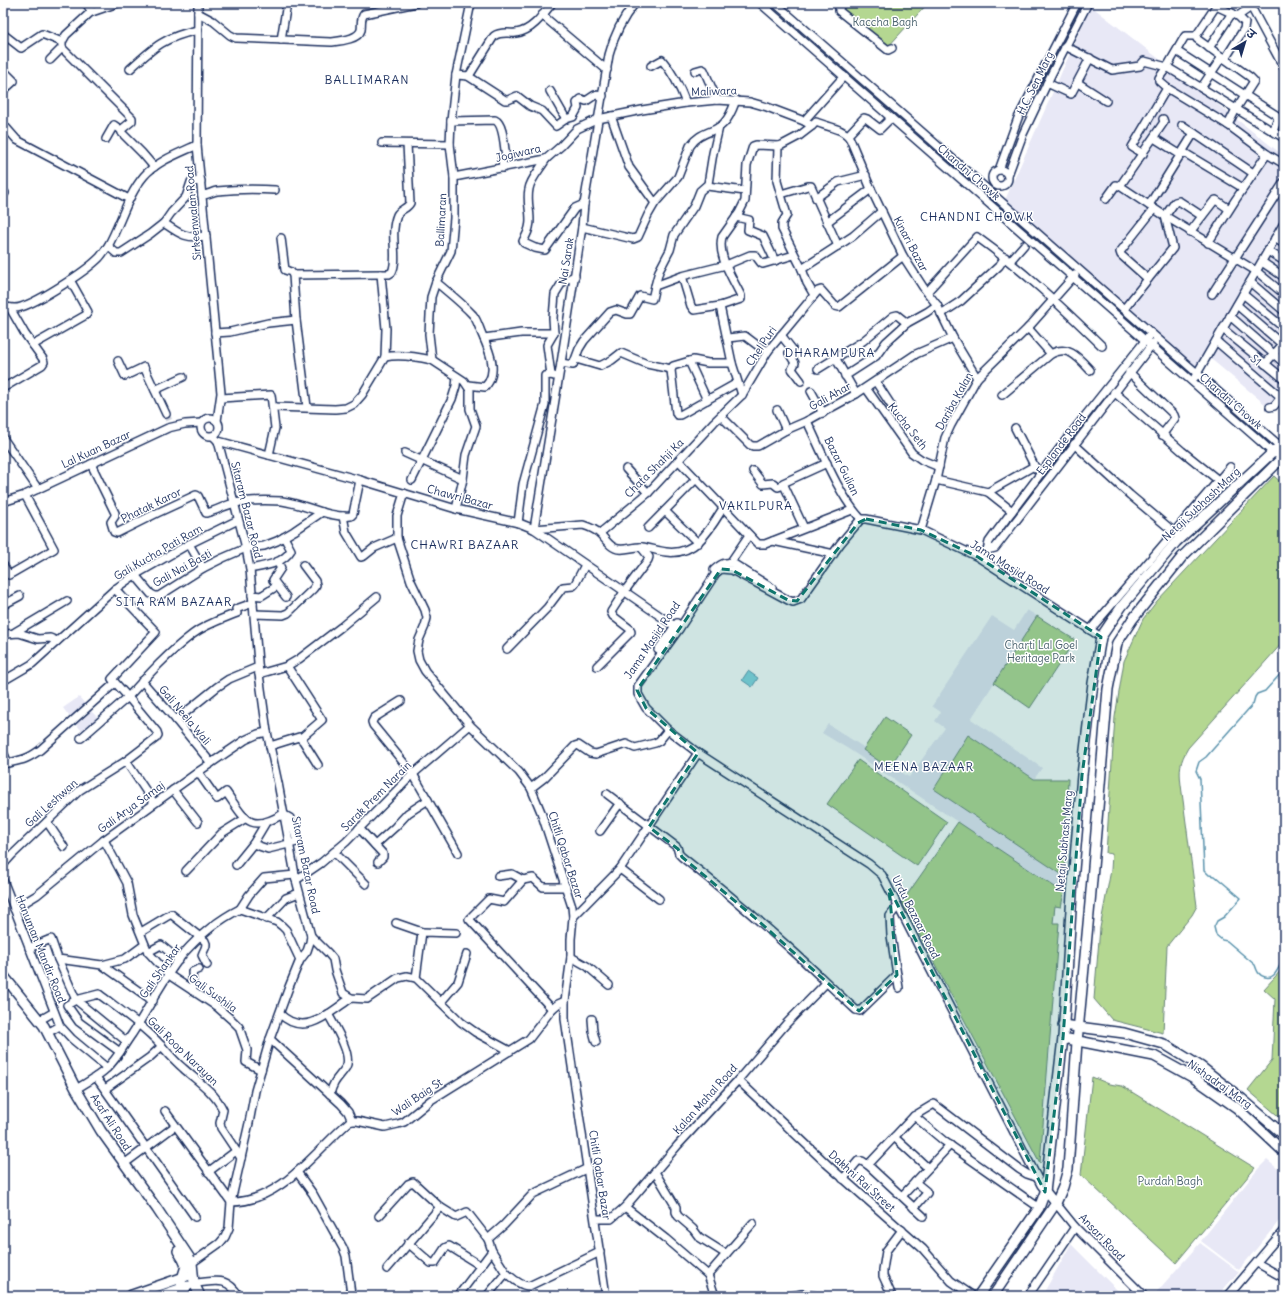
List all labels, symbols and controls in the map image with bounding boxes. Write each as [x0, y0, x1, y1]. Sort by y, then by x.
park label: Kaccha Bagh [852, 15, 918, 29]
north arrow [1225, 22, 1265, 62]
text: उ [1243, 26, 1260, 43]
street label: H.C. Sen Marg [1014, 49, 1056, 117]
district label: BALLIMARAN [325, 72, 409, 87]
street label: Maliwara [691, 83, 737, 99]
street label: Jogiwara [494, 141, 542, 165]
street label: Chandni Chowk [935, 141, 1003, 203]
street label: Sirkeenwalan Road [182, 164, 204, 261]
street label: Ballimaran [433, 193, 449, 247]
district label: CHANDNI CHOWK [920, 209, 1034, 224]
street label: Kinari Bazar [891, 214, 932, 275]
street label: Nai Sarak [555, 236, 577, 286]
street label: Chel Puri [743, 324, 779, 368]
district label: DHARAMPURA [785, 345, 875, 360]
street label: S1 [1248, 351, 1264, 369]
street label: Dariba Kalan [932, 370, 976, 432]
street label: Chandni Chowk [1197, 370, 1265, 432]
street label: Gali Ahar [807, 378, 854, 413]
street label: Kucha Seth [885, 400, 931, 452]
street label: Esplande Road [1033, 410, 1089, 478]
street label: Lal Kuan Bazar [59, 427, 133, 471]
street label: Bazar Gulian [821, 434, 863, 498]
street label: Chata Shahji Ka [621, 435, 687, 501]
street label: Sitaram Bazar Road [228, 460, 266, 560]
street label: Netaji Subhash Marg [1159, 464, 1243, 544]
street label: Chawri Bazar [426, 481, 495, 513]
street label: Phatak Karor [118, 484, 184, 526]
district label: VAKILPURA [719, 498, 793, 513]
street label: Gali Kucha Pati Ram [111, 521, 205, 583]
district label: CHAWRI BAZAAR [411, 537, 519, 552]
street label: Jama Masjid Road [968, 537, 1052, 597]
street label: Gali Nai Basti [150, 546, 214, 590]
district label: SITA RAM BAZAAR [116, 594, 232, 609]
street label: Jama Masjid Road [621, 598, 683, 681]
park label: Charti Lal Goel Heritage Park [1005, 638, 1077, 665]
street label: Gali Neela Wali [156, 682, 214, 748]
street label: Sarak Prem Narain [338, 758, 414, 834]
district label: MEENA BAZAAR [874, 759, 974, 774]
street label: Gali Leshwan [22, 776, 80, 830]
street label: Gali Arya Samaj [95, 778, 167, 836]
street label: Netaji Subhash Marg [1053, 790, 1075, 892]
street label: Chitli Qabar Bazar [545, 810, 587, 901]
street label: Sitaram Bazar Road [289, 815, 323, 916]
street label: Urdu Bazaar Road [889, 873, 943, 961]
street label: Hanuman Mandir Road [13, 893, 69, 1005]
street label: Gali Shankar [136, 941, 184, 1001]
street label: Gali Sushila [186, 971, 240, 1015]
street label: Gali Roop Narayan [145, 1014, 221, 1088]
street label: Nishadraj Marg [1185, 1057, 1255, 1111]
street label: Kalan Mahal Road [670, 1061, 740, 1137]
street label: Wali Baig St [389, 1075, 445, 1119]
street label: Asaf Ali Road [87, 1091, 135, 1153]
street label: Chitli Qabar Bazar [586, 1129, 614, 1221]
street label: Dakhni Rai Street [826, 1147, 899, 1215]
park label: Purdah Bagh [1137, 1174, 1203, 1188]
street label: Ansari Road [1076, 1211, 1128, 1264]

